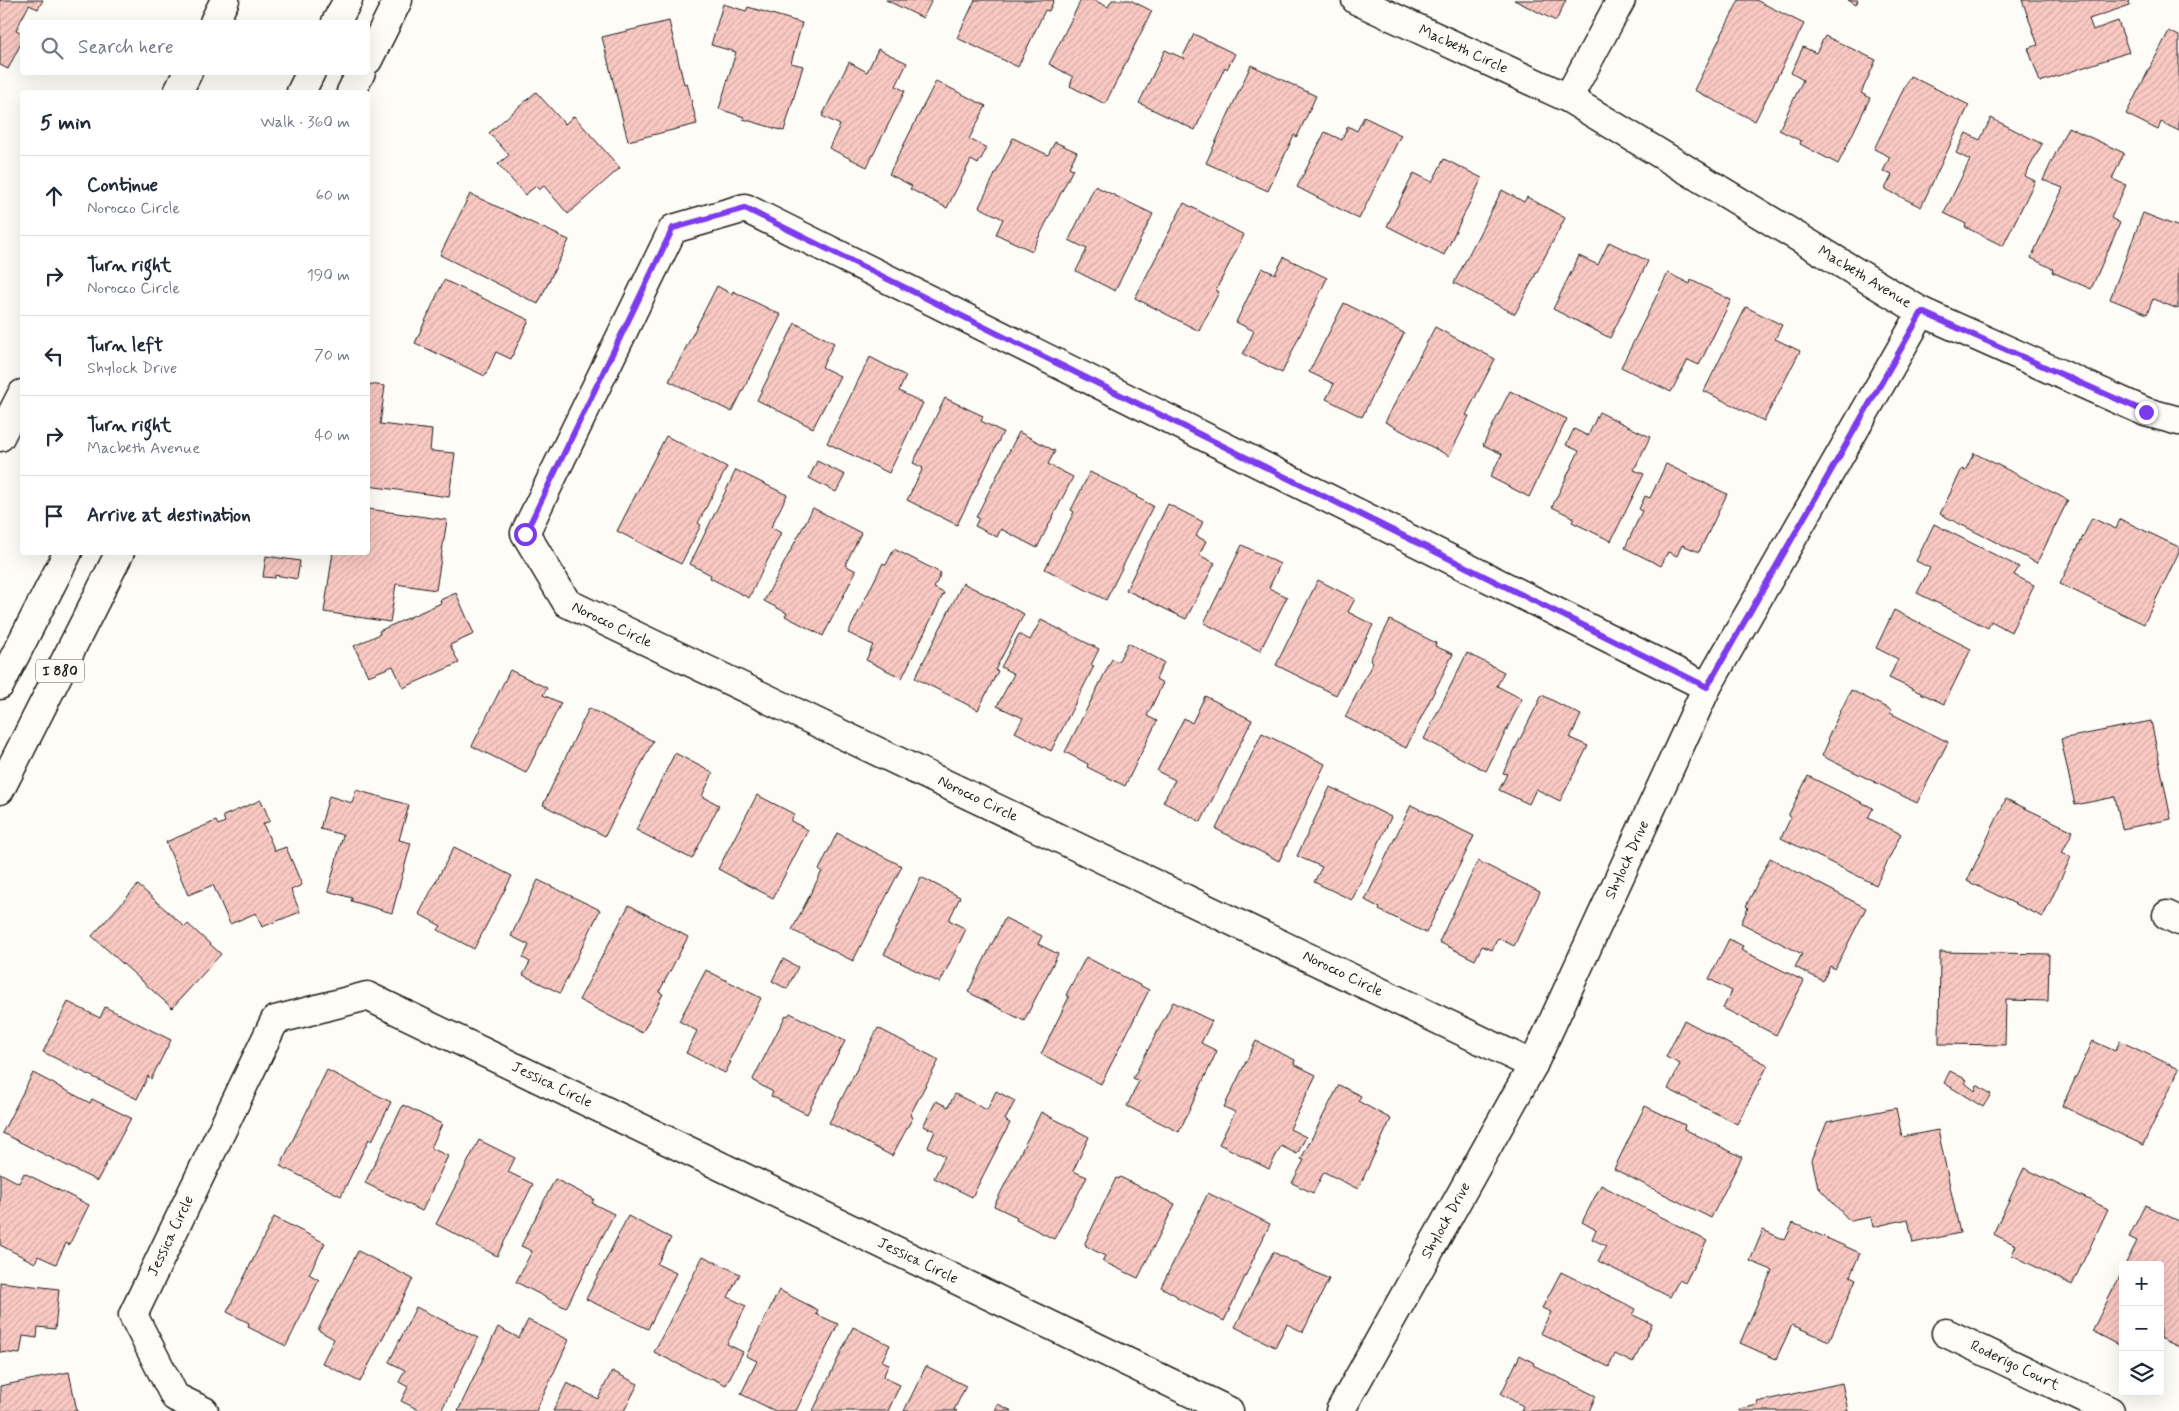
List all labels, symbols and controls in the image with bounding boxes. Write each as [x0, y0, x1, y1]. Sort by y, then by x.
search box [20, 20, 370, 75]
street label: Macbeth Circle [1415, 20, 1511, 79]
icon: search [38, 34, 66, 62]
text: Search here [78, 35, 174, 60]
text: 5 min [40, 109, 92, 137]
text: Walk · 360 m [260, 112, 350, 133]
text: Continue [87, 173, 158, 198]
icon: ahead [40, 182, 68, 210]
text: 60 m [316, 185, 350, 206]
text: Norocco Circle [87, 198, 180, 219]
street label: Macbeth Avenue [1814, 241, 1915, 313]
text: Turn right [87, 253, 171, 278]
icon: right [40, 262, 68, 290]
text: 190 m [307, 265, 350, 286]
text: Norocco Circle [87, 278, 180, 299]
text: Turn left [87, 333, 163, 358]
icon: left [40, 342, 68, 370]
text: 70 m [314, 345, 350, 366]
text: Shylock Drive [87, 358, 177, 379]
route end [2135, 401, 2158, 424]
text: Turn right [87, 413, 171, 438]
icon: right [40, 422, 68, 450]
text: 40 m [314, 425, 350, 446]
text: Macbeth Avenue [87, 438, 200, 459]
icon: arrive [40, 502, 68, 530]
text: Arrive at destination [87, 503, 251, 528]
route start [514, 523, 537, 546]
street label: Norocco Circle [568, 597, 656, 653]
road number: I 880 [36, 659, 84, 682]
street label: Norocco Circle [934, 771, 1022, 827]
street label: Shylock Drive [1601, 817, 1654, 903]
street label: Norocco Circle [1299, 946, 1387, 1002]
street label: Jessica Circle [508, 1057, 596, 1113]
street label: Shylock Drive [1417, 1179, 1476, 1262]
street label: Jessica Circle [143, 1192, 199, 1280]
street label: Jessica Circle [874, 1233, 962, 1289]
map controls [2119, 1261, 2164, 1396]
button: + [2119, 1261, 2164, 1306]
button: − [2119, 1306, 2164, 1351]
street label: Roderigo Court [1967, 1336, 2063, 1395]
button: layers [2119, 1351, 2164, 1396]

